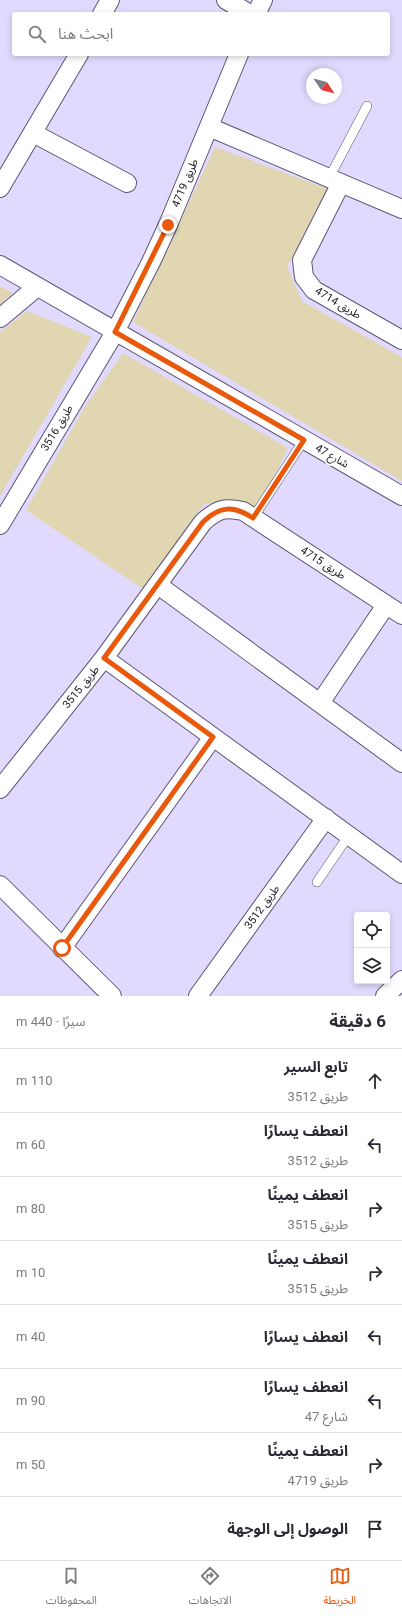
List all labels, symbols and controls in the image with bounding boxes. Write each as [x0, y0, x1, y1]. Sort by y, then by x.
search box [12, 12, 390, 56]
icon: search [26, 23, 48, 45]
text: ابحث هنا [58, 25, 113, 43]
north arrow [306, 68, 342, 104]
street label: طريق 4719 [169, 157, 201, 209]
route end [159, 216, 177, 234]
street label: طريق 4714 [313, 284, 363, 322]
street label: طريق 3516 [38, 403, 76, 453]
street label: شارع 47 [312, 441, 351, 472]
street label: طريق 4715 [298, 544, 348, 582]
street label: طريق 3515 [60, 663, 102, 711]
street label: طريق 3512 [242, 882, 282, 932]
map controls [354, 912, 390, 984]
button: locate [354, 912, 390, 948]
route start [53, 939, 71, 957]
button: layers [354, 948, 390, 984]
text: 6 دقيقة [329, 1011, 386, 1031]
text: سيرًا · 440 m [16, 1014, 85, 1029]
text: تابع السير [284, 1058, 348, 1076]
icon: ahead [364, 1070, 386, 1092]
text: 110 m [16, 1073, 53, 1088]
text: طريق 3512 [288, 1089, 348, 1104]
text: انعطف يسارًا [264, 1122, 348, 1140]
icon: left [364, 1134, 386, 1156]
text: 60 m [16, 1137, 45, 1152]
text: طريق 3512 [288, 1153, 348, 1168]
text: انعطف يمينًا [268, 1186, 348, 1204]
icon: right [364, 1198, 386, 1220]
text: 80 m [16, 1201, 45, 1216]
text: طريق 3515 [288, 1217, 348, 1232]
text: انعطف يمينًا [268, 1250, 348, 1268]
icon: right [364, 1262, 386, 1284]
text: 10 m [16, 1265, 45, 1280]
text: طريق 3515 [288, 1281, 348, 1296]
icon: left [364, 1326, 386, 1348]
text: انعطف يسارًا [264, 1328, 348, 1346]
text: 40 m [16, 1329, 45, 1344]
text: انعطف يسارًا [264, 1378, 348, 1396]
icon: left [364, 1390, 386, 1412]
text: 90 m [16, 1393, 45, 1408]
text: شارع 47 [305, 1409, 348, 1424]
text: انعطف يمينًا [268, 1442, 348, 1460]
icon: right [364, 1454, 386, 1476]
text: 50 m [16, 1457, 45, 1472]
text: طريق 4719 [288, 1473, 348, 1488]
icon: arrive [364, 1518, 386, 1540]
text: الوصول إلى الوجهة [227, 1520, 348, 1538]
tab: المحفوظات [46, 1565, 97, 1612]
tab: الاتجاهات [189, 1565, 232, 1612]
tab: الخريطة [323, 1565, 356, 1612]

